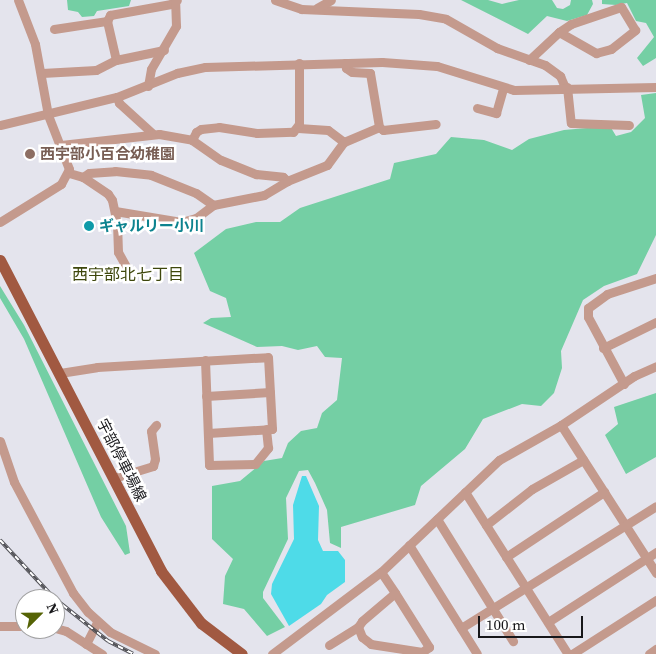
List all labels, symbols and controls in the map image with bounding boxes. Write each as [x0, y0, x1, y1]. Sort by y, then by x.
place label: 西宇部小百合幼稚園 [40, 145, 175, 163]
marker: 西宇部小百合幼稚園 [24, 148, 36, 160]
place label: ギャルリー小川 [99, 217, 204, 235]
marker: ギャルリー小川 [83, 220, 95, 232]
district label: 西宇部北七丁目 [72, 264, 184, 284]
street label: 宇部停車場線 [94, 416, 150, 504]
north arrow [15, 589, 65, 639]
text: N [42, 600, 64, 617]
scale bar [481, 606, 586, 638]
text: 100 m [486, 614, 526, 635]

